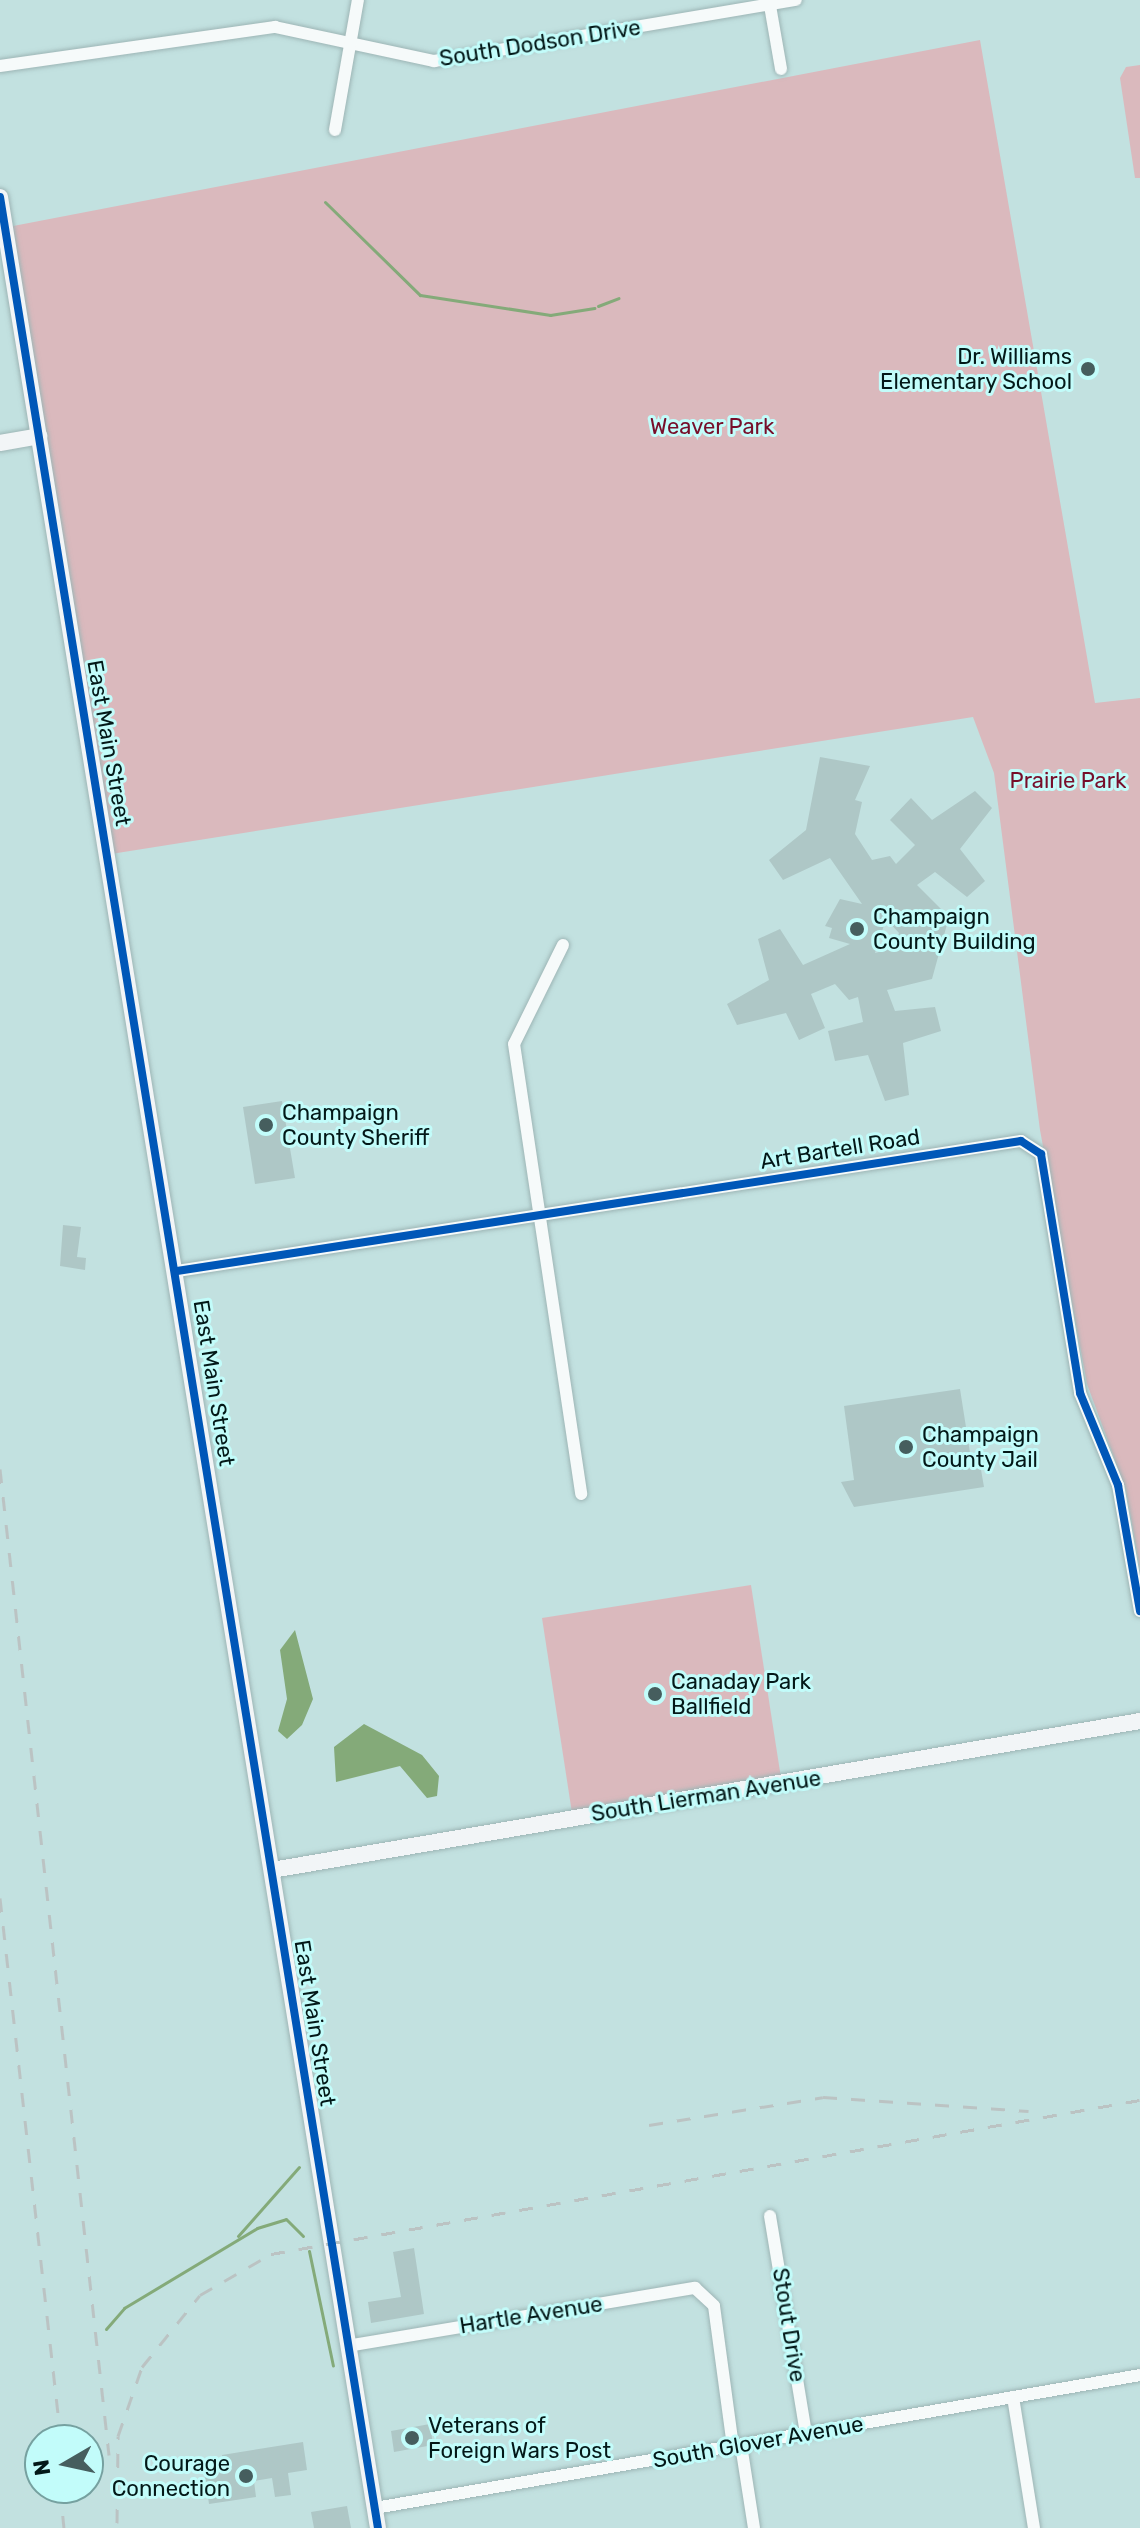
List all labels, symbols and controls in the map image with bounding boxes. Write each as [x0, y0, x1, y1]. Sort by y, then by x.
street label: South Dodson Drive [438, 14, 642, 72]
place label: Dr. Williams Elementary School [879, 343, 1072, 394]
marker: Dr. Williams Elementary School [1079, 360, 1097, 378]
park label: Weaver Park [649, 414, 775, 440]
street label: East Main Street [81, 658, 137, 828]
park label: Prairie Park [1010, 768, 1126, 794]
place label: Champaign County Building [873, 903, 1036, 954]
marker: Champaign County Building [848, 920, 866, 938]
place label: Champaign County Sheriff [282, 1099, 430, 1150]
marker: Champaign County Sheriff [257, 1116, 275, 1134]
street label: Art Bartell Road [758, 1123, 922, 1175]
street label: East Main Street [188, 1298, 240, 1468]
place label: Champaign County Jail [922, 1421, 1039, 1472]
marker: Champaign County Jail [897, 1438, 915, 1456]
place label: Canaday Park Ballfield [671, 1668, 812, 1720]
marker: Canaday Park Ballfield [646, 1685, 664, 1703]
street label: South Lierman Avenue [589, 1765, 823, 1827]
street label: East Main Street [289, 1938, 341, 2108]
street label: Stout Drive [767, 2266, 811, 2384]
street label: Hartle Avenue [457, 2291, 605, 2339]
street label: South Glover Avenue [650, 2410, 866, 2474]
place label: Veterans of Foreign Wars Post [428, 2412, 612, 2464]
north arrow [24, 2424, 104, 2504]
marker: Veterans of Foreign Wars Post [403, 2429, 421, 2447]
place label: Courage Connection [112, 2450, 230, 2502]
text: N [27, 2458, 56, 2477]
marker: Courage Connection [237, 2467, 255, 2485]

